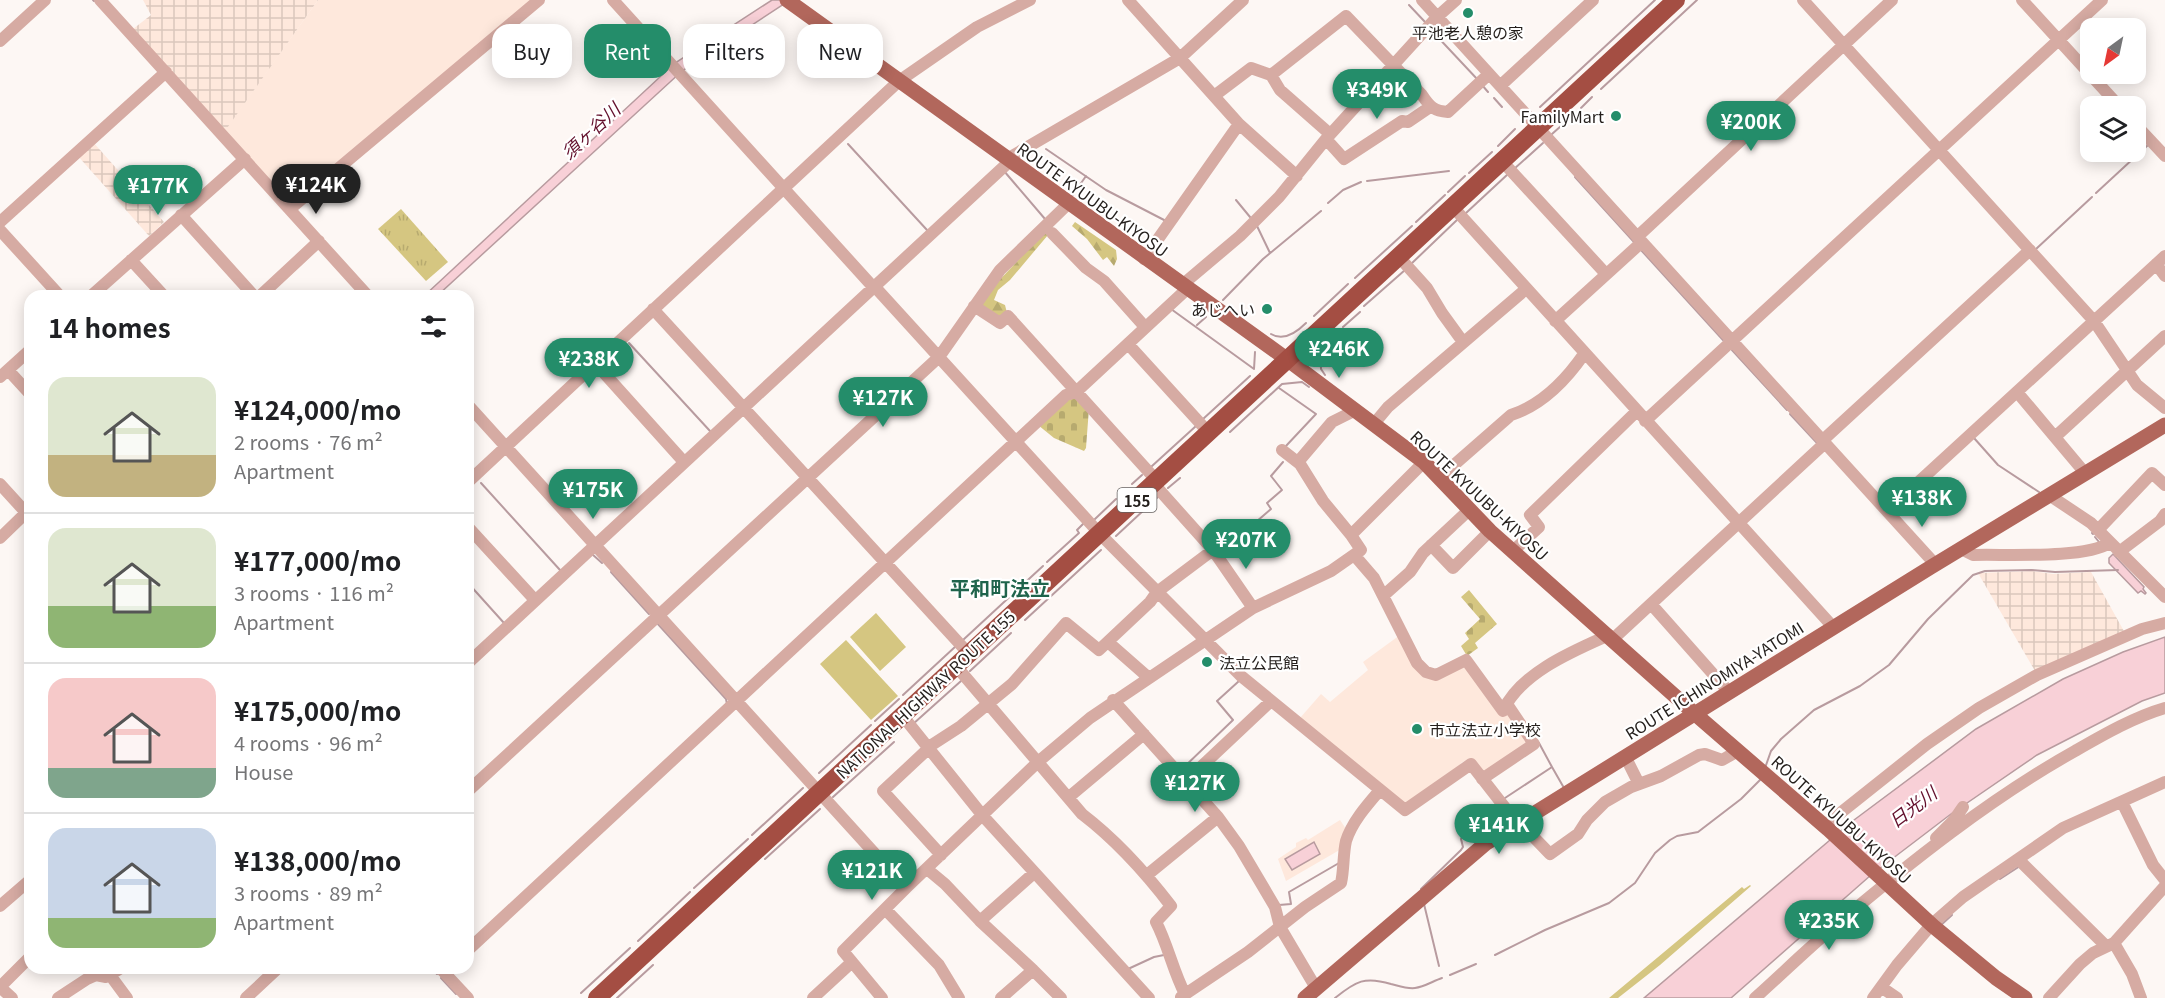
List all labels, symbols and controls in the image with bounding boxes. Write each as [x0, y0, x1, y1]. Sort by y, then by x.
marker: 平池老人憩の家 [1461, 6, 1475, 20]
north arrow [2080, 18, 2146, 84]
map controls [2080, 18, 2146, 162]
place label: 平池老人憩の家 [1412, 20, 1524, 44]
chip: Buy [492, 24, 572, 78]
chip: Rent [584, 24, 671, 78]
chip: Filters [683, 24, 785, 78]
chip: New [797, 24, 883, 78]
pin: ¥349K [1335, 69, 1419, 120]
text: ¥349K [1347, 74, 1407, 103]
water label: 須ヶ谷川 [555, 95, 627, 164]
button: layers [2080, 96, 2146, 162]
pin: ¥200K [1709, 101, 1793, 152]
place label: FamilyMart [1520, 104, 1604, 128]
text: ¥200K [1721, 106, 1781, 135]
marker: FamilyMart [1609, 109, 1623, 123]
street label: ROUTE KYUUBU-KIYOSU [1013, 136, 1173, 262]
pin: ¥124K [274, 164, 358, 215]
pin: ¥177K [116, 165, 200, 216]
text: ¥124K [286, 169, 346, 198]
text: ¥177K [128, 170, 188, 199]
place label: あじへい [1191, 297, 1255, 321]
marker: あじへい [1260, 302, 1274, 316]
text: 14 homes [48, 308, 171, 345]
icon: filters [417, 310, 450, 343]
pin: ¥246K [1297, 328, 1381, 379]
text: ¥246K [1309, 333, 1369, 362]
pin: ¥238K [547, 338, 631, 389]
text: ¥238K [559, 343, 619, 372]
pin: ¥127K [841, 377, 925, 428]
text: ¥127K [853, 382, 913, 411]
text: ¥124,000/mo [234, 390, 401, 427]
icon: home [96, 401, 168, 473]
street label: ROUTE KYUUBU-KIYOSU [1406, 424, 1554, 566]
text: 2 rooms · 76 m² [234, 427, 383, 456]
text: Apartment [234, 456, 334, 485]
pin: ¥175K [551, 469, 635, 520]
text: ¥175K [563, 474, 623, 503]
pin: ¥138K [1880, 477, 1964, 528]
text: ¥138K [1892, 482, 1952, 511]
road number: 155 [1118, 488, 1156, 512]
pin: ¥207K [1204, 519, 1288, 570]
text: ¥207K [1216, 524, 1276, 553]
text: ¥177,000/mo [234, 541, 401, 578]
icon: home [96, 552, 168, 624]
district label: 平和町法立 [950, 573, 1050, 602]
text: 3 rooms · 116 m² [234, 578, 394, 607]
street label: NATIONAL HIGHWAY ROUTE 155 [830, 604, 1020, 784]
text: Apartment [234, 607, 334, 636]
street label: ROUTE ICHINOMIYA-YATOMI [1620, 615, 1808, 745]
place label: 法立公民館 [1219, 650, 1299, 674]
marker: 法立公民館 [1200, 655, 1214, 669]
text: ¥175,000/mo [234, 691, 401, 728]
icon: home [96, 702, 168, 774]
place label: 市立法立小学校 [1429, 717, 1541, 741]
marker: 市立法立小学校 [1410, 722, 1424, 736]
text: 4 rooms · 96 m² [234, 728, 383, 757]
street label: ROUTE KYUUBU-KIYOSU [1767, 749, 1917, 889]
text: House [234, 757, 293, 786]
pin: ¥127K [1153, 762, 1237, 813]
text: ¥127K [1165, 767, 1225, 796]
water label: 日光川 [1883, 778, 1943, 833]
pin: ¥141K [1457, 804, 1541, 855]
text: ¥141K [1469, 809, 1529, 838]
text: ¥138,000/mo [234, 841, 401, 878]
pin: ¥121K [830, 850, 914, 901]
icon: home [96, 852, 168, 924]
text: ¥121K [842, 855, 902, 884]
text: 3 rooms · 89 m² [234, 878, 383, 907]
pin: ¥235K [1787, 900, 1871, 951]
text: ¥235K [1799, 905, 1859, 934]
text: Apartment [234, 907, 334, 936]

